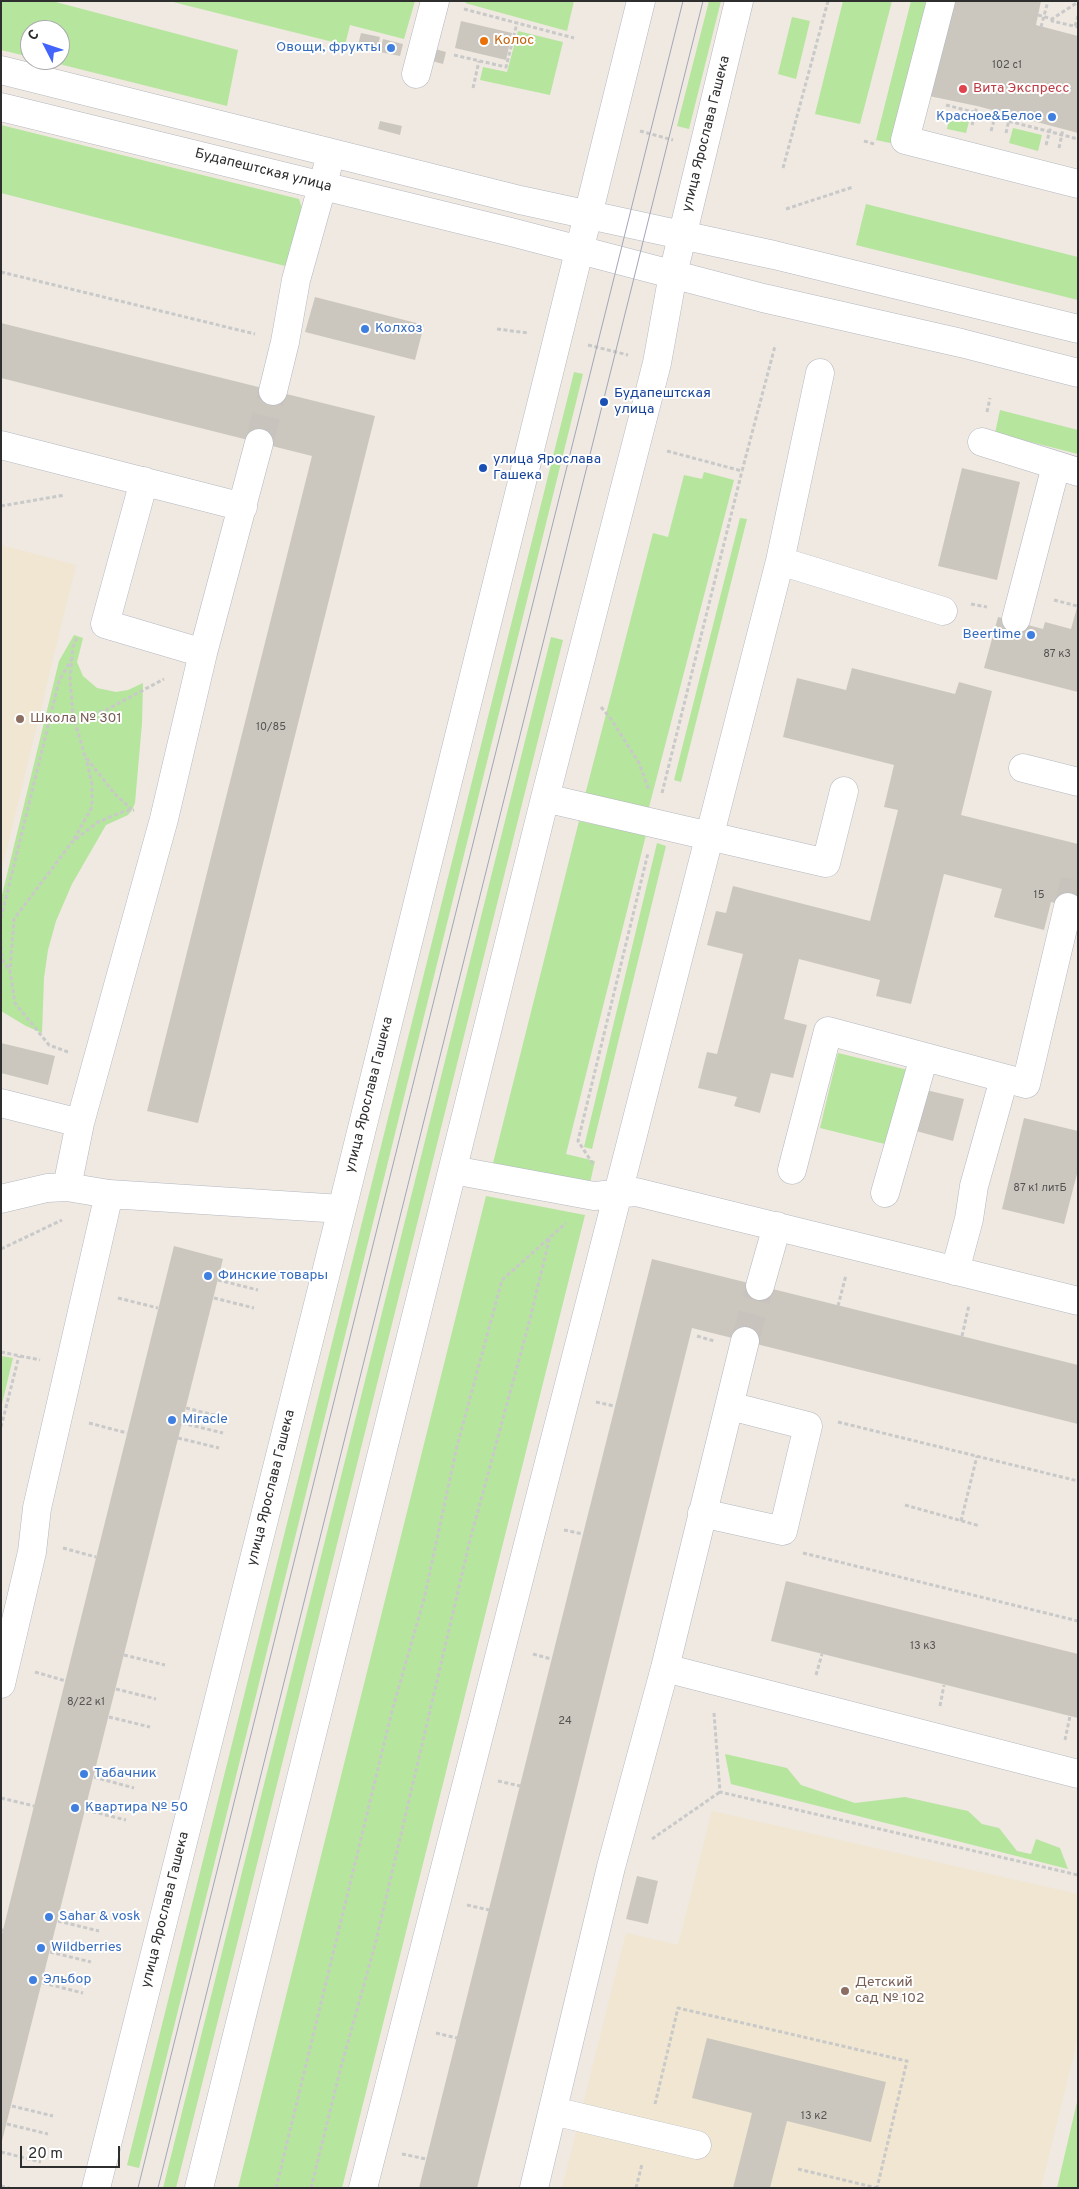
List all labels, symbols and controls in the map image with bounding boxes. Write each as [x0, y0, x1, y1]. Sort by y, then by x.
north arrow [20, 20, 70, 70]
text: С [25, 27, 43, 44]
place label: Колос [494, 33, 534, 49]
marker: Колос [478, 35, 490, 47]
place label: Овощи, фрукты [276, 40, 381, 56]
marker: Овощи, фрукты [385, 42, 397, 54]
street label: улица Ярослава Гашека [679, 54, 735, 214]
house number: 102 с1 [992, 59, 1022, 73]
place label: Вита Экспресс [973, 81, 1069, 97]
marker: Вита Экспресс [957, 83, 969, 95]
place label: Красное&Белое [936, 109, 1042, 125]
marker: Красное&Белое [1046, 111, 1058, 123]
street label: Будапештская улица [193, 146, 333, 196]
place label: Колхоз [375, 321, 423, 337]
marker: Колхоз [359, 323, 371, 335]
place label: Будапештская улица [614, 386, 711, 418]
marker: Будапештская улица [598, 396, 610, 408]
place label: улица Ярослава Гашека [493, 452, 601, 484]
marker: улица Ярослава Гашека [477, 462, 489, 474]
place label: Beertime [962, 627, 1021, 643]
marker: Beertime [1025, 629, 1037, 641]
house number: 87 к3 [1043, 648, 1071, 662]
place label: Школа № 301 [30, 711, 122, 727]
marker: Школа № 301 [14, 713, 26, 725]
house number: 10/85 [256, 721, 286, 735]
house number: 15 [1034, 889, 1044, 903]
street label: улица Ярослава Гашека [342, 1015, 398, 1175]
house number: 87 к1 литБ [1013, 1182, 1067, 1196]
place label: Финские товары [218, 1268, 328, 1284]
marker: Финские товары [202, 1270, 214, 1282]
street label: улица Ярослава Гашека [244, 1408, 300, 1568]
place label: Miracle [182, 1412, 228, 1428]
marker: Miracle [166, 1414, 178, 1426]
house number: 13 к3 [910, 1640, 936, 1654]
house number: 8/22 к1 [67, 1696, 105, 1710]
house number: 24 [558, 1715, 572, 1729]
place label: Табачник [94, 1766, 157, 1782]
marker: Табачник [78, 1768, 90, 1780]
place label: Квартира № 50 [85, 1800, 188, 1816]
marker: Квартира № 50 [69, 1802, 81, 1814]
street label: улица Ярослава Гашека [138, 1830, 194, 1990]
place label: Sahar & vosk [59, 1909, 141, 1925]
marker: Sahar & vosk [43, 1911, 55, 1923]
place label: Wildberries [51, 1940, 122, 1956]
marker: Wildberries [35, 1942, 47, 1954]
place label: Эльбор [43, 1972, 91, 1988]
marker: Эльбор [27, 1974, 39, 1986]
place label: Детский сад № 102 [855, 1975, 925, 2008]
marker: Детский сад № 102 [839, 1985, 851, 1997]
house number: 13 к2 [801, 2110, 827, 2124]
scale bar [22, 2136, 122, 2168]
text: 20 m [28, 2145, 63, 2164]

